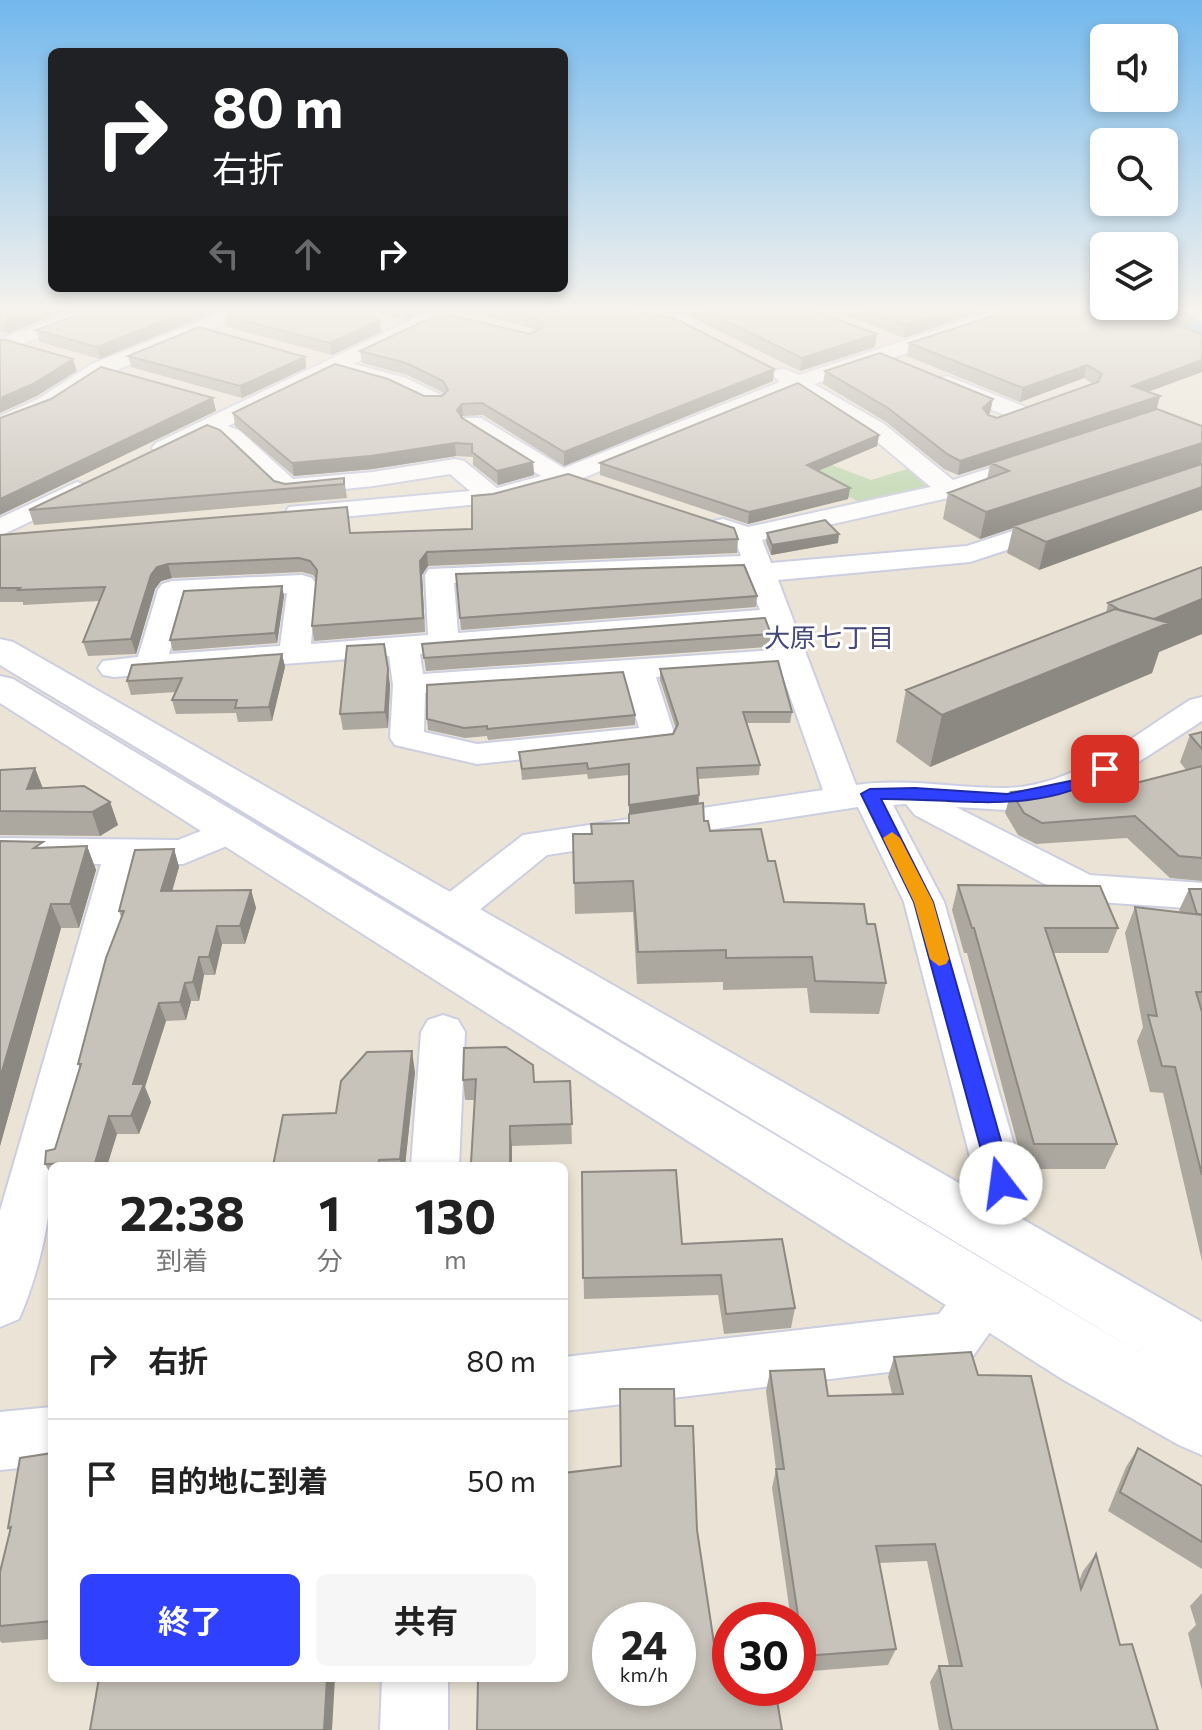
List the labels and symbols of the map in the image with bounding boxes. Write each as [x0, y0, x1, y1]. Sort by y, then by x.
district label: 大原七丁目 [764, 621, 894, 652]
pin [1071, 735, 1139, 803]
position arrow [959, 1141, 1043, 1225]
speed limit sign: 30 [712, 1602, 816, 1706]

